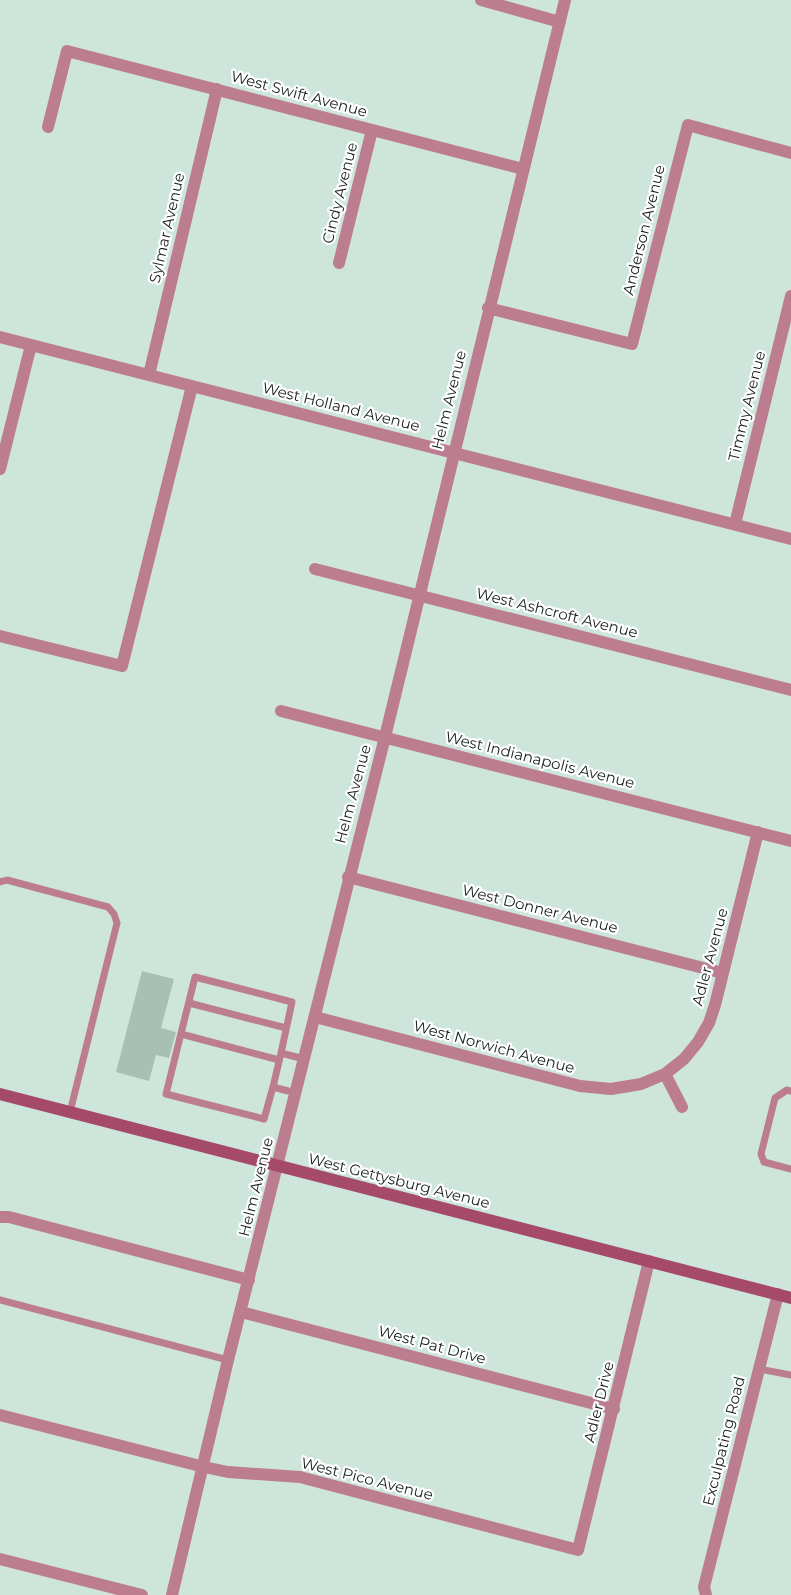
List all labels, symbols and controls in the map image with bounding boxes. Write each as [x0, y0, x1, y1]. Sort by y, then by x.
street label: West Swift Avenue [229, 66, 369, 121]
street label: Cindy Avenue [318, 140, 361, 245]
street label: Anderson Avenue [618, 163, 669, 297]
street label: Sylmar Avenue [145, 171, 188, 285]
street label: Helm Avenue [427, 348, 470, 452]
street label: Timmy Avenue [724, 349, 769, 463]
street label: West Holland Avenue [260, 378, 422, 435]
street label: West Ashcroft Avenue [474, 583, 640, 642]
street label: West Indianapolis Avenue [443, 727, 637, 792]
street label: Helm Avenue [330, 742, 375, 845]
street label: West Donner Avenue [460, 880, 620, 937]
street label: Adler Avenue [687, 906, 732, 1008]
street label: West Norwich Avenue [411, 1016, 577, 1077]
street label: Helm Avenue [234, 1135, 277, 1239]
street label: West Gettysburg Avenue [306, 1149, 492, 1212]
street label: West Pat Drive [376, 1321, 488, 1368]
street label: Adler Drive [579, 1359, 618, 1445]
street label: Exculpating Road [698, 1374, 749, 1508]
street label: West Pico Avenue [299, 1453, 435, 1504]

